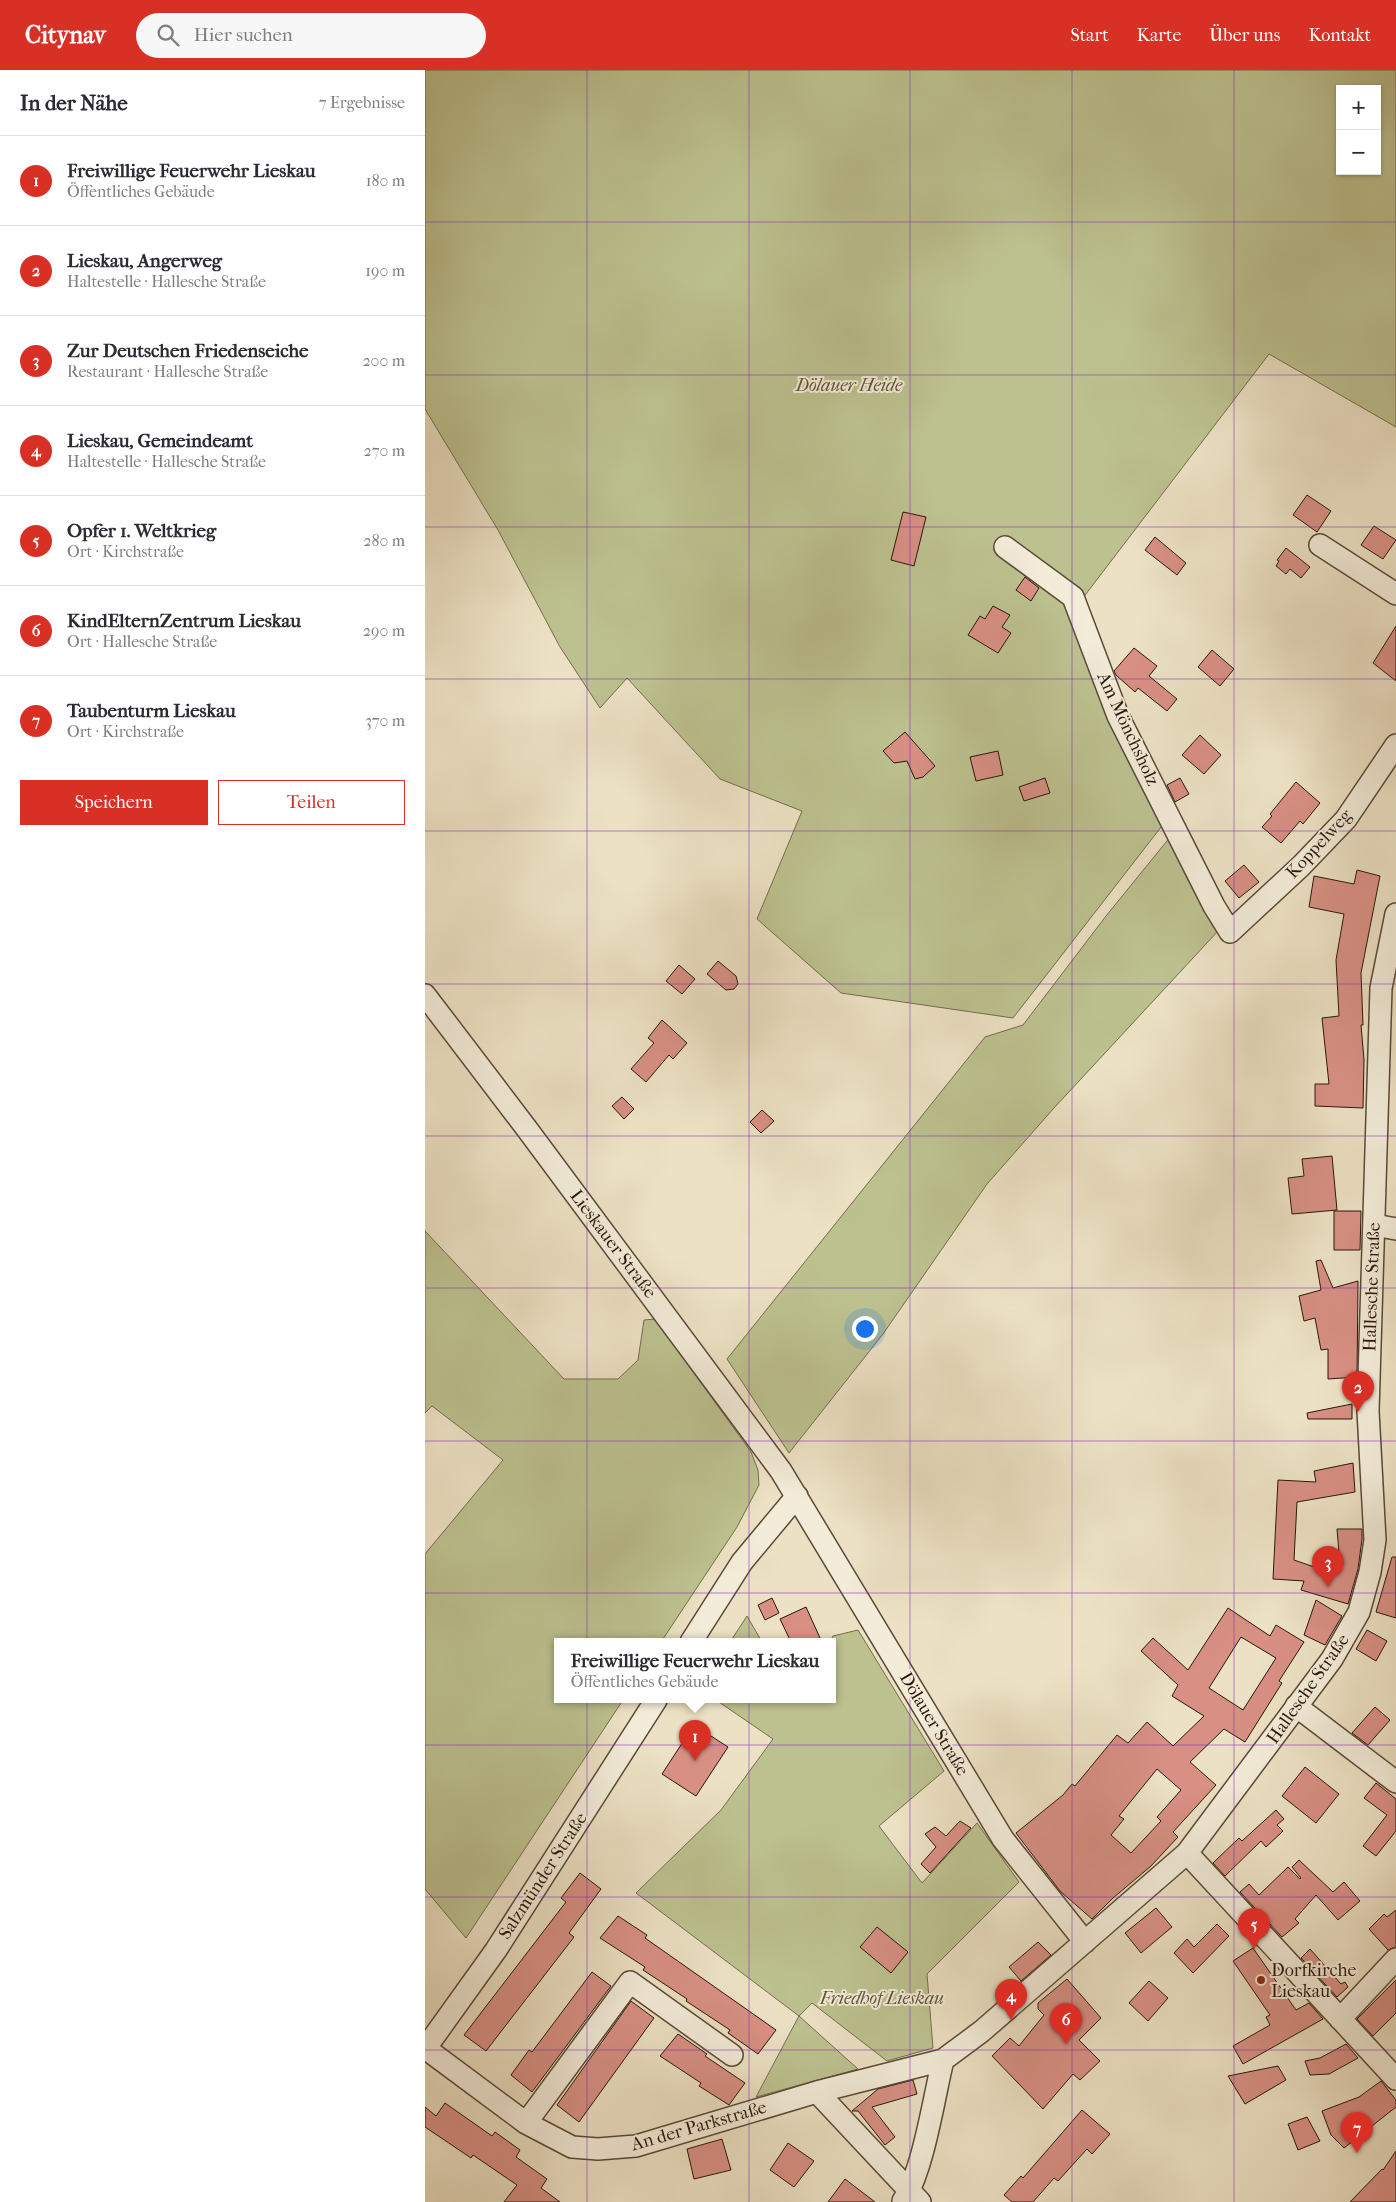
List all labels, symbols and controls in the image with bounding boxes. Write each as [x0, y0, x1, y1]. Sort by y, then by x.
search box [136, 13, 486, 58]
text: Citynav [25, 21, 106, 49]
icon: search [154, 21, 182, 49]
text: Hier suchen [194, 24, 293, 46]
text: Start [1070, 25, 1109, 46]
text: Karte [1137, 25, 1181, 46]
text: Über uns [1209, 25, 1280, 46]
text: Kontakt [1308, 25, 1371, 46]
map controls [1336, 85, 1381, 175]
button: + [1336, 85, 1381, 130]
text: In der Nähe [20, 91, 128, 115]
text: 7 Ergebnisse [319, 93, 405, 112]
button: − [1336, 130, 1381, 175]
text: Freiwillige Feuerwehr Lieskau [67, 160, 316, 182]
text: 1 [33, 171, 39, 190]
text: 180 m [366, 171, 405, 190]
text: Öffentliches Gebäude [67, 182, 215, 201]
text: Lieskau, Angerweg [67, 250, 222, 272]
text: 2 [32, 261, 40, 280]
text: 190 m [365, 261, 405, 280]
text: Haltestelle · Hallesche Straße [67, 272, 266, 291]
text: Zur Deutschen Friedenseiche [67, 340, 308, 362]
text: 3 [33, 351, 39, 370]
text: 200 m [362, 351, 405, 370]
text: Restaurant · Hallesche Straße [67, 362, 268, 381]
park label: Dölauer Heide [795, 375, 903, 396]
text: Lieskau, Gemeindeamt [67, 430, 253, 452]
text: 4 [31, 441, 41, 460]
text: 270 m [364, 441, 405, 460]
text: Haltestelle · Hallesche Straße [67, 452, 266, 471]
text: Opfer 1. Weltkrieg [67, 520, 216, 542]
text: 5 [33, 531, 39, 550]
text: 280 m [363, 531, 405, 550]
text: Ort · Kirchstraße [67, 542, 184, 561]
text: KindElternZentrum Lieskau [67, 610, 301, 632]
text: 6 [32, 621, 40, 640]
text: 290 m [363, 621, 405, 640]
text: Ort · Hallesche Straße [67, 632, 217, 651]
street label: Am Mönchsholz [1092, 668, 1163, 789]
text: Taubenturm Lieskau [67, 700, 236, 722]
text: 7 [32, 711, 40, 730]
text: 370 m [365, 711, 405, 730]
text: Ort · Kirchstraße [67, 722, 184, 741]
button: Speichern [20, 780, 208, 825]
button: Teilen [218, 780, 405, 825]
street label: Koppelweg [1282, 805, 1356, 883]
street label: Lieskauer Straße [565, 1186, 661, 1302]
street label: Hallesche Straße [1359, 1222, 1385, 1352]
your location [852, 1316, 878, 1342]
pin: 2 [1342, 1371, 1374, 1412]
pin: 3 [1312, 1546, 1344, 1587]
street label: Hallesche Straße [1262, 1630, 1354, 1748]
popup [554, 1638, 836, 1703]
text: Freiwillige Feuerwehr Lieskau [571, 1650, 819, 1672]
street label: Dölauer Straße [895, 1668, 973, 1780]
text: Öffentliches Gebäude [571, 1672, 718, 1691]
pin: 1 [679, 1720, 711, 1761]
street label: Salzmünder Straße [494, 1809, 592, 1943]
pin: 5 [1238, 1908, 1270, 1949]
place label: Dorfkirche Lieskau [1271, 1960, 1356, 2002]
marker: Dorfkirche Lieskau [1255, 1974, 1267, 1986]
pin: 4 [995, 1979, 1027, 2020]
park label: Friedhof Lieskau [819, 1988, 944, 2009]
pin: 6 [1050, 2003, 1082, 2044]
street label: An der Parkstraße [628, 2097, 769, 2156]
pin: 7 [1341, 2112, 1373, 2153]

